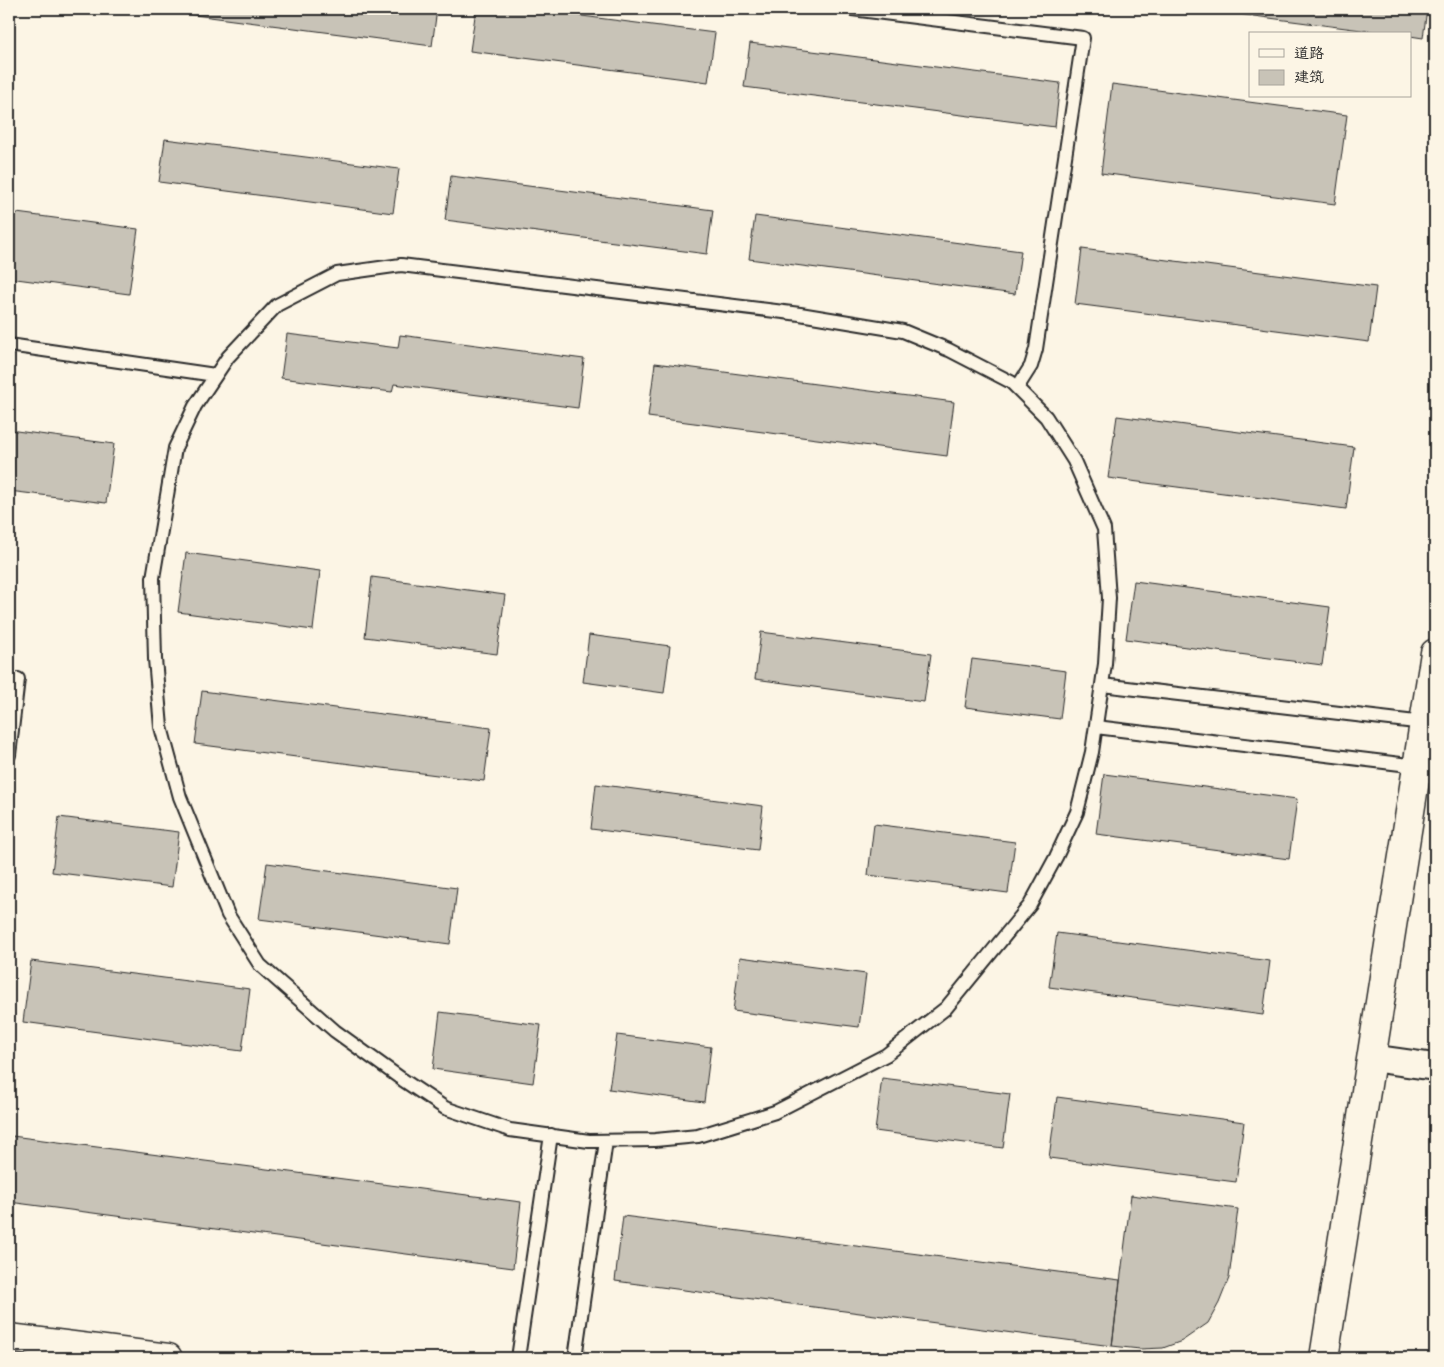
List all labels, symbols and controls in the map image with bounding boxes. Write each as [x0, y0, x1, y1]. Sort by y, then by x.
legend [1249, 32, 1412, 98]
text: 道路 [1294, 40, 1324, 66]
text: 建筑 [1294, 64, 1324, 90]

